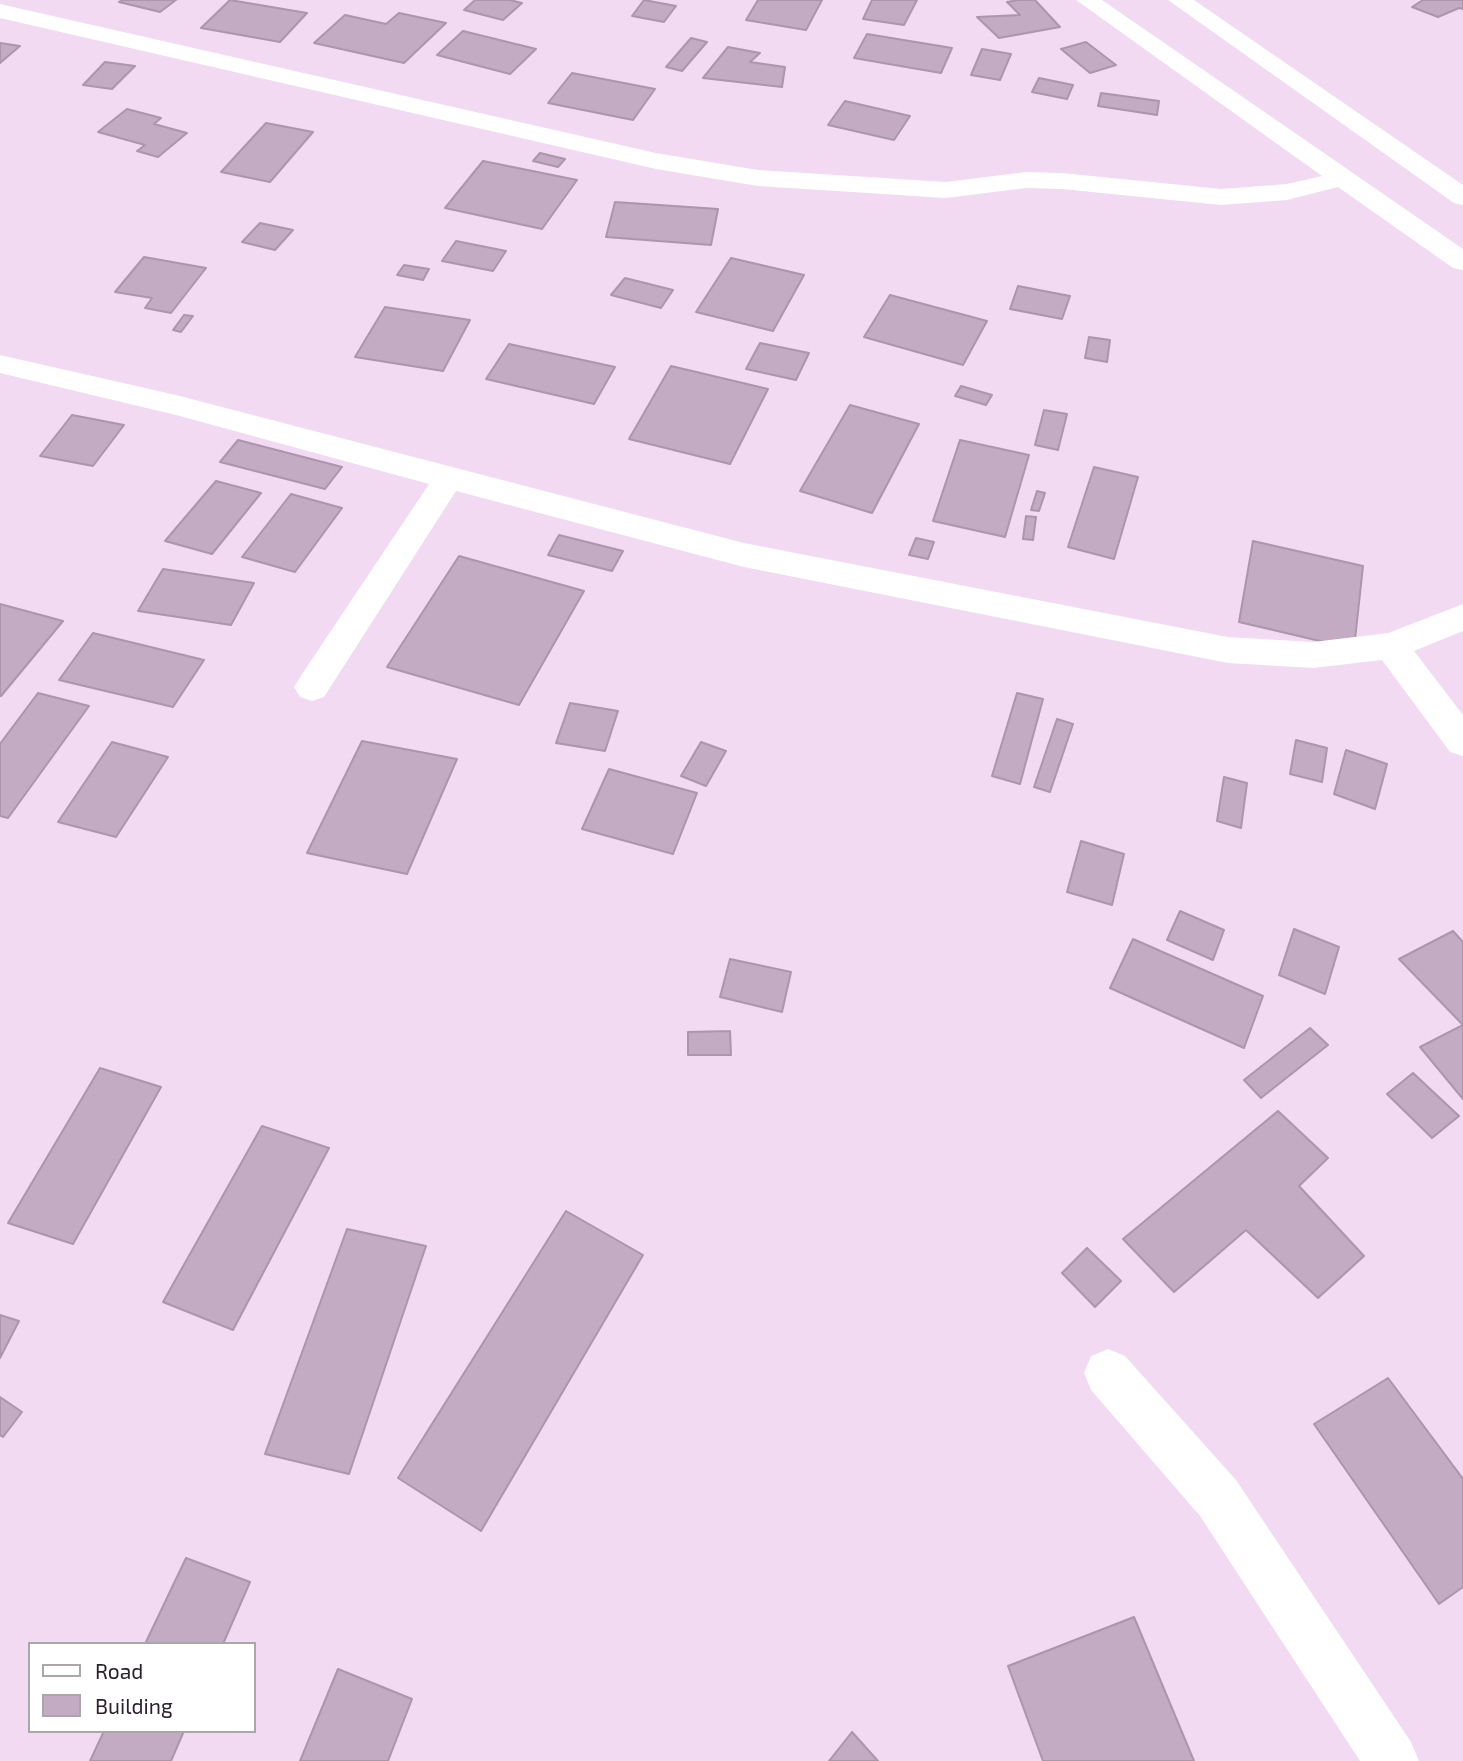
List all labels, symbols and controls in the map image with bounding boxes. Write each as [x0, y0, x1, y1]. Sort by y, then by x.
legend [28, 1642, 256, 1733]
text: Road [95, 1658, 143, 1683]
text: Building [95, 1693, 173, 1718]

